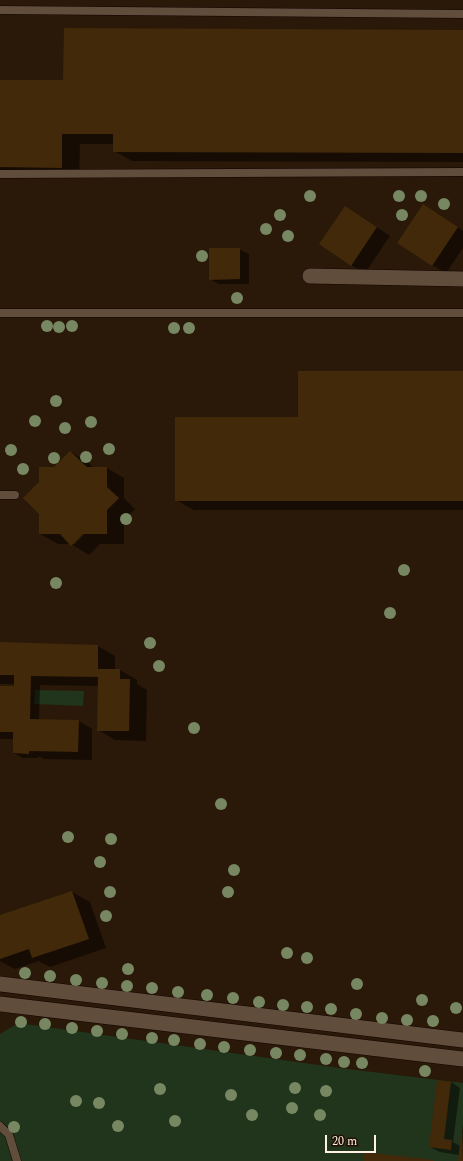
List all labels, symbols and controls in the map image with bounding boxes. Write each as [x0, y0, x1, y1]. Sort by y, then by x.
scale bar [327, 1127, 378, 1153]
text: 20 m [332, 1132, 357, 1151]

